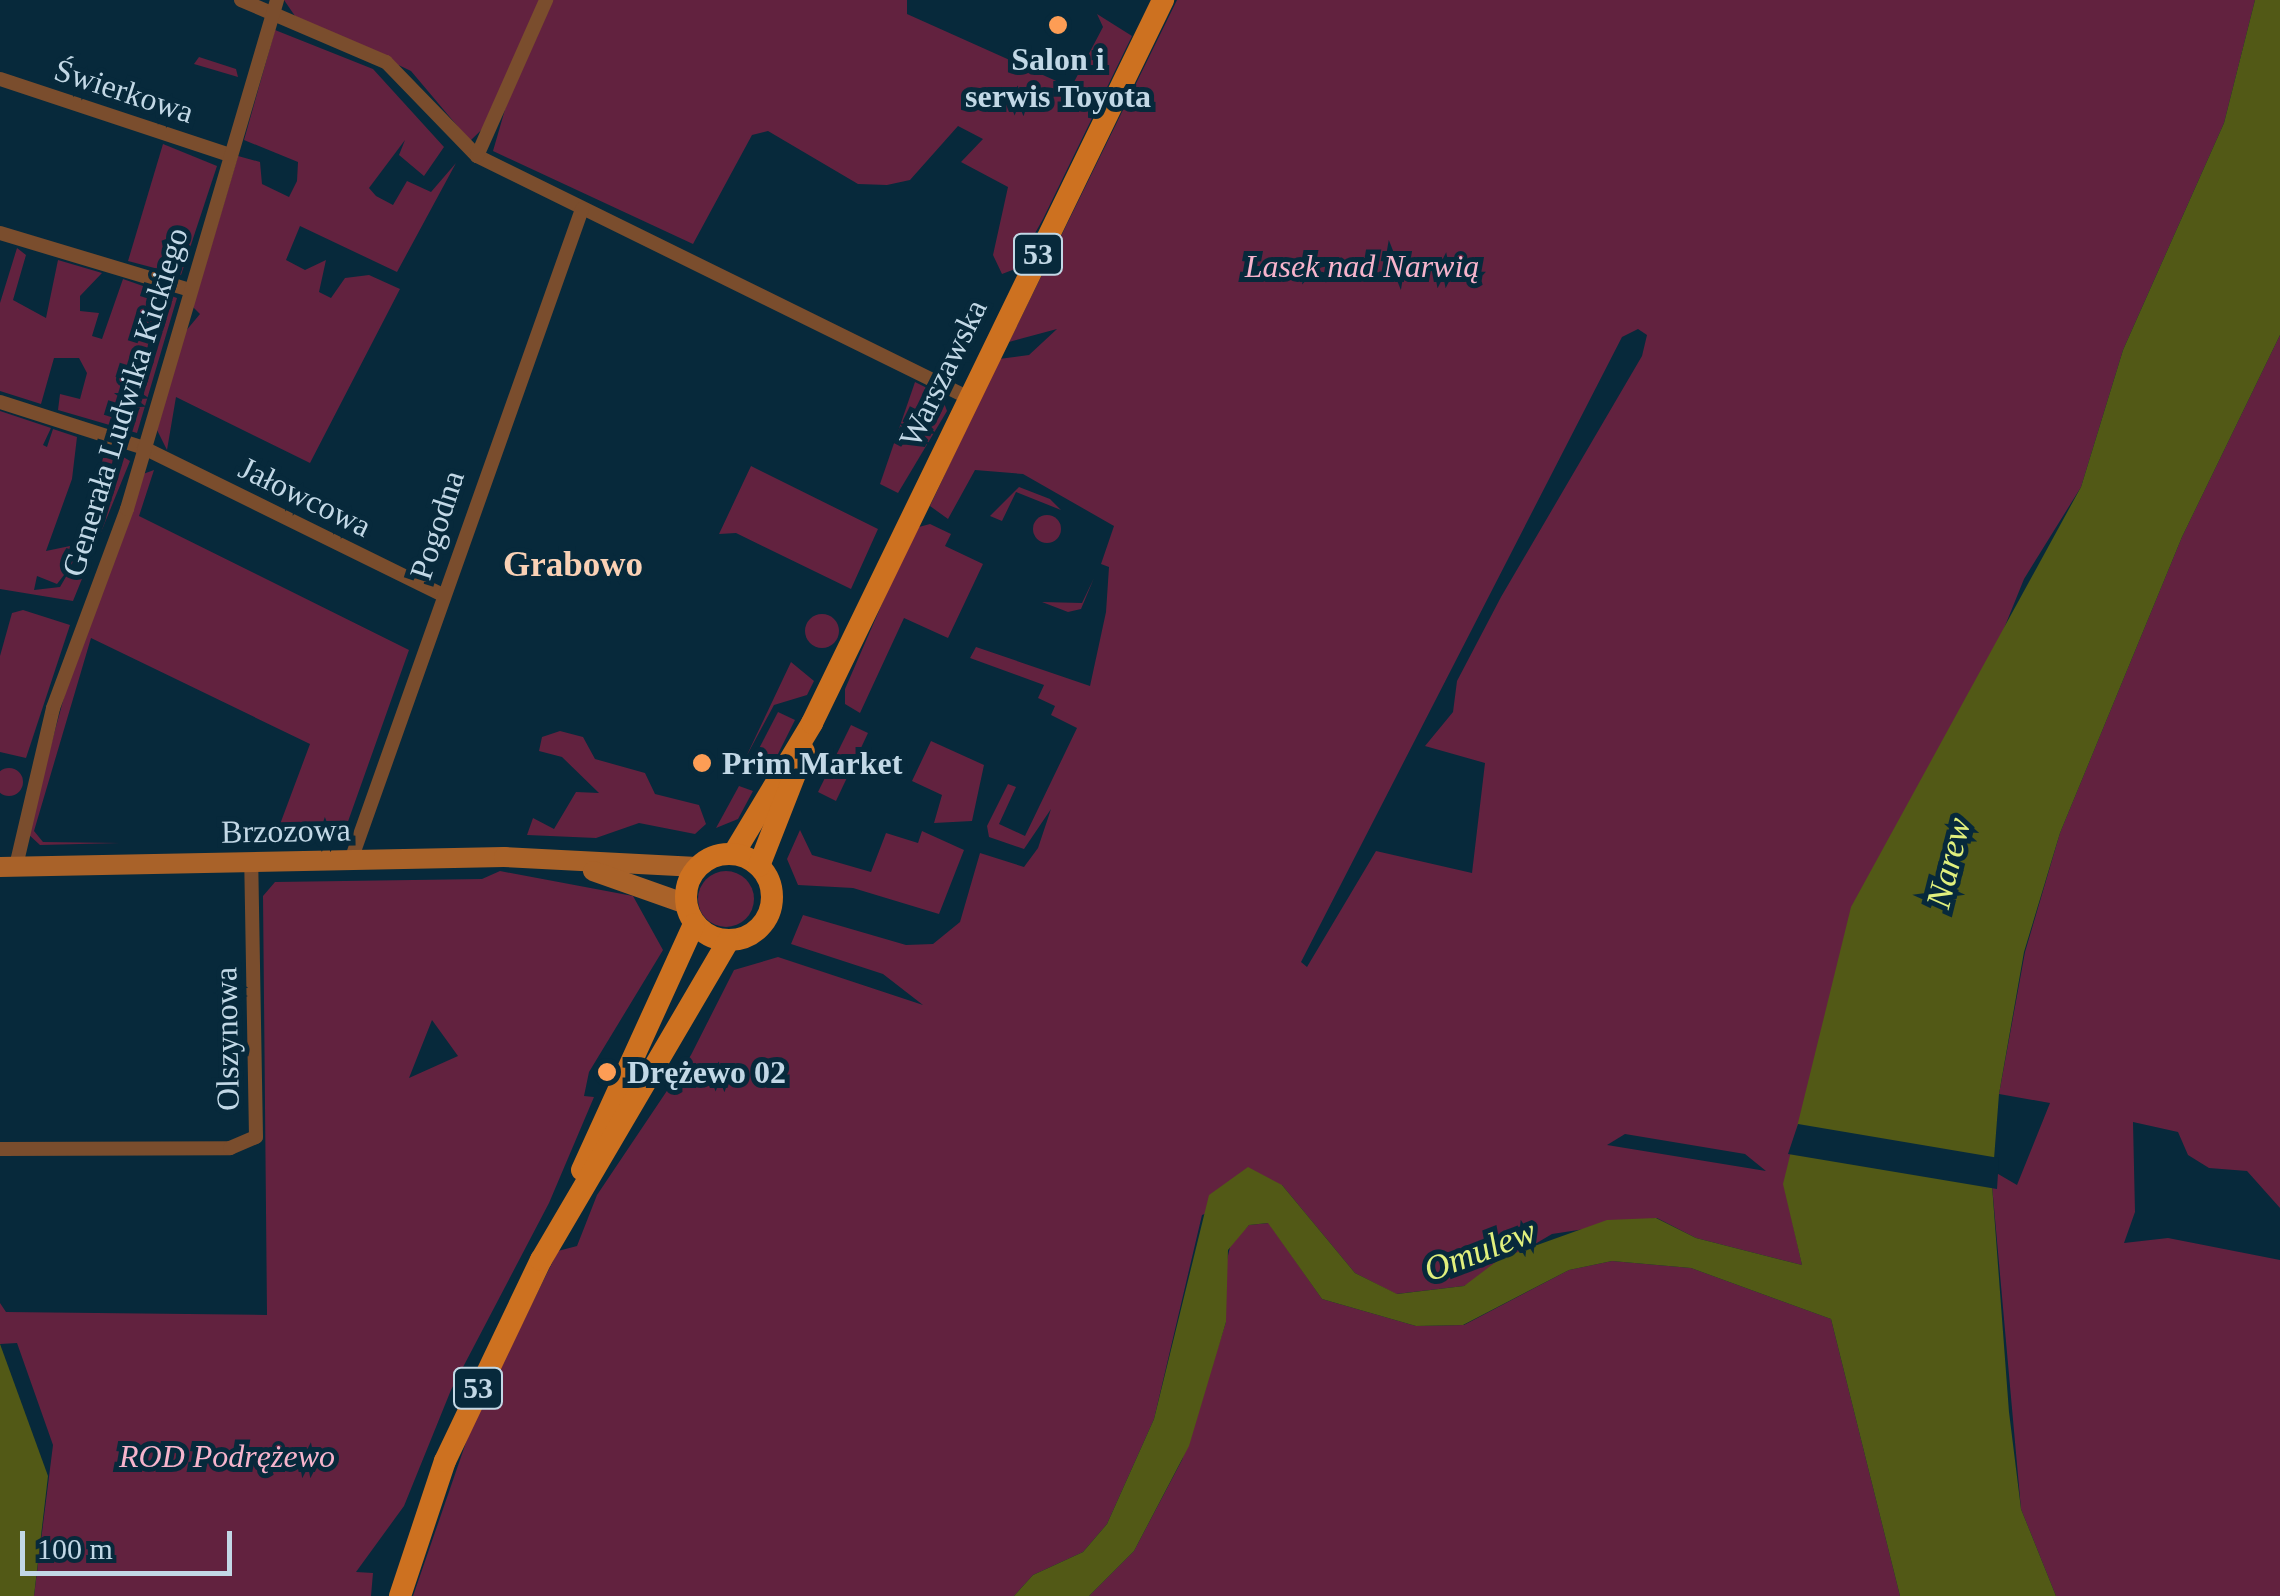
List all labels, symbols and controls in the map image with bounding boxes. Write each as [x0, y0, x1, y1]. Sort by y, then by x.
marker: Salon i serwis Toyota [1047, 14, 1069, 36]
place label: Salon i serwis Toyota [965, 41, 1151, 116]
street label: Świerkowa [50, 50, 198, 132]
street label: Generała Ludwika Kickiego [54, 223, 196, 581]
road number: 53 [1013, 229, 1063, 279]
park label: Lasek nad Narwią [1245, 247, 1479, 285]
street label: Warszawska [891, 293, 995, 453]
street label: Jałowcowa [233, 449, 377, 545]
street label: Pogodna [401, 466, 473, 584]
district label: Grabowo [503, 544, 643, 586]
place label: Prim Market [722, 744, 902, 782]
marker: Prim Market [691, 752, 713, 774]
street label: Brzozowa [221, 811, 351, 851]
water label: Narew [1917, 813, 1981, 913]
street label: Olszynowa [207, 967, 247, 1111]
place label: Drężewo 02 [627, 1053, 786, 1091]
marker: Drężewo 02 [596, 1061, 618, 1083]
water label: Omulew [1418, 1210, 1542, 1292]
road number: 53 [453, 1363, 503, 1413]
park label: ROD Podrężewo [119, 1437, 335, 1475]
scale bar [25, 1511, 238, 1573]
text: 100 m [37, 1532, 113, 1565]

